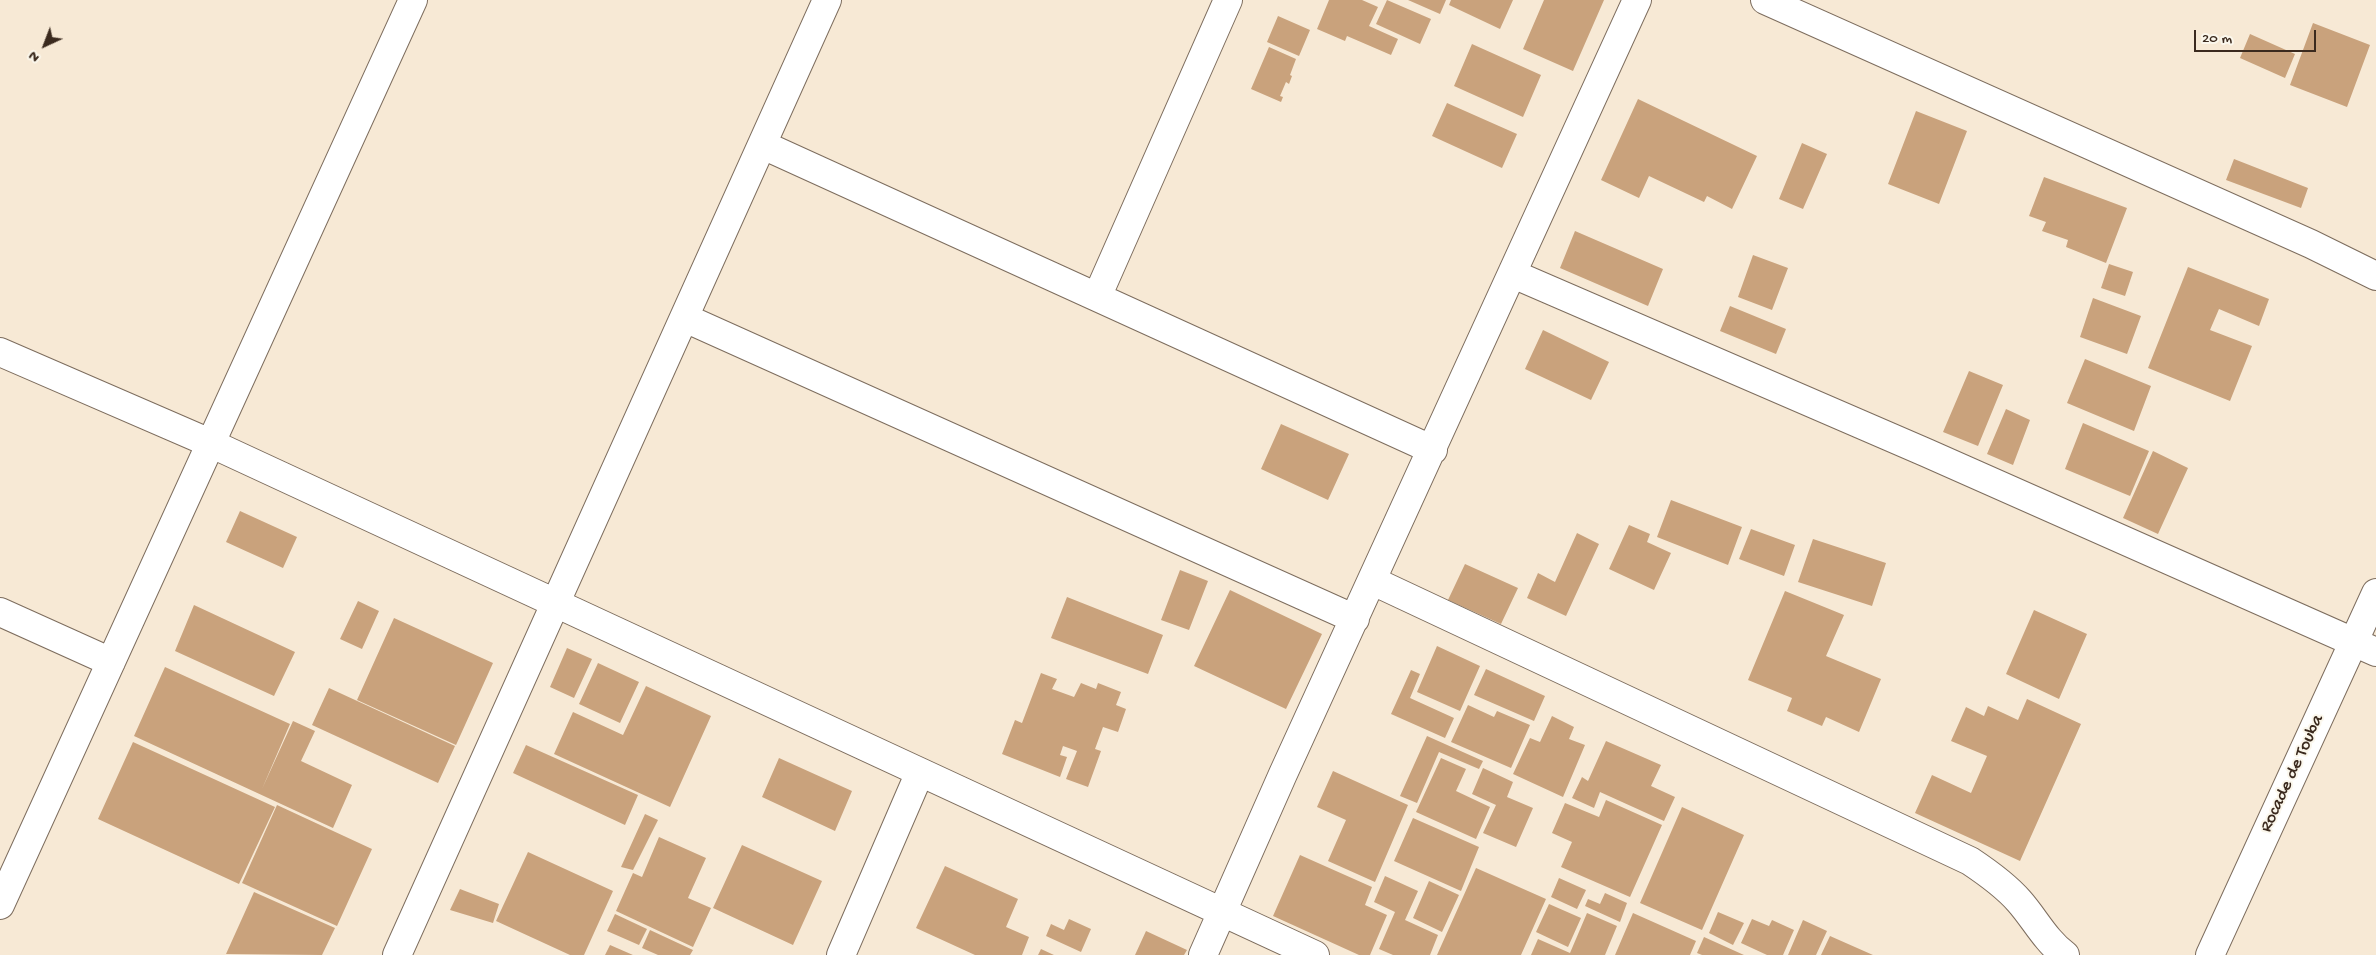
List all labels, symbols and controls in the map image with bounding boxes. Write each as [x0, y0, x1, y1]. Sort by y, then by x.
north arrow [20, 20, 70, 70]
scale bar [2196, 20, 2318, 52]
text: 20 m [2202, 30, 2232, 48]
text: N [25, 47, 44, 66]
street label: Rocade de Touba [2256, 712, 2330, 836]

